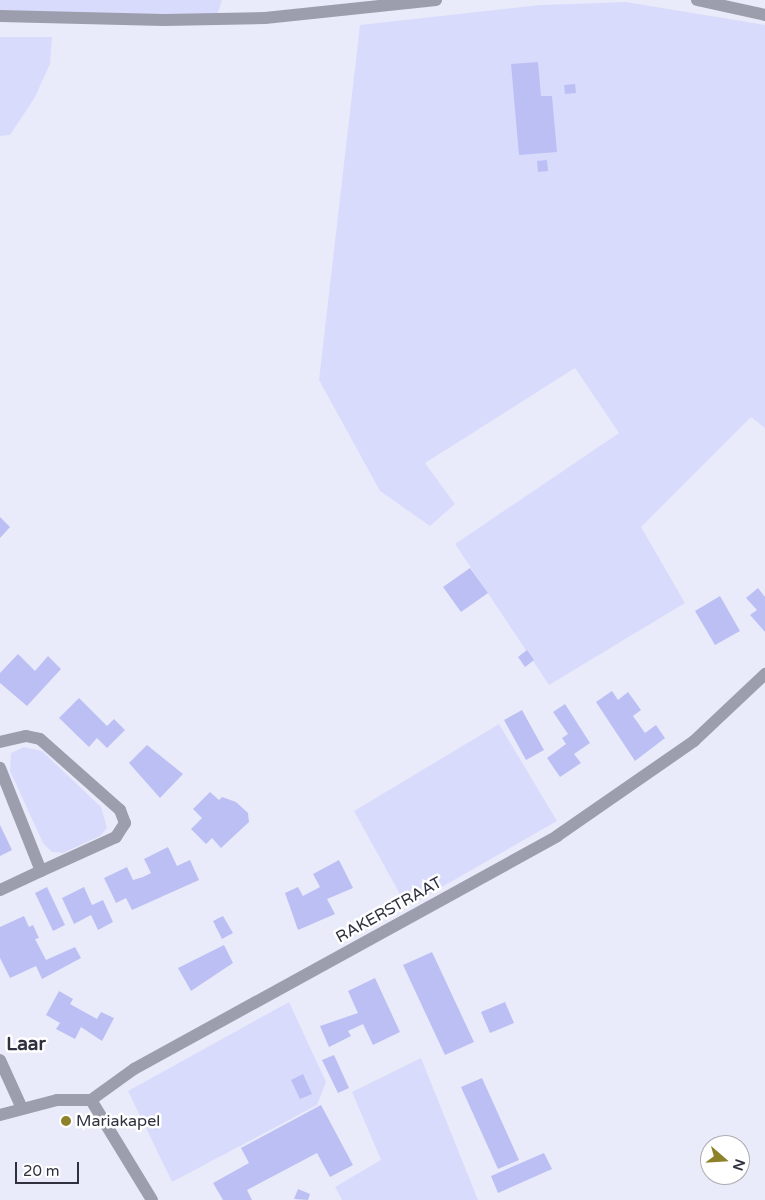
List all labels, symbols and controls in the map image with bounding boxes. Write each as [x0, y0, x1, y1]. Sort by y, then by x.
street label: RAKERSTRAAT [333, 873, 445, 947]
district label: Laar [6, 1034, 46, 1056]
place label: Mariakapel [76, 1111, 160, 1131]
marker: Mariakapel [60, 1115, 72, 1127]
north arrow [700, 1135, 750, 1185]
scale bar [18, 1152, 81, 1184]
text: N [729, 1157, 749, 1173]
text: 20 m [23, 1162, 60, 1180]

